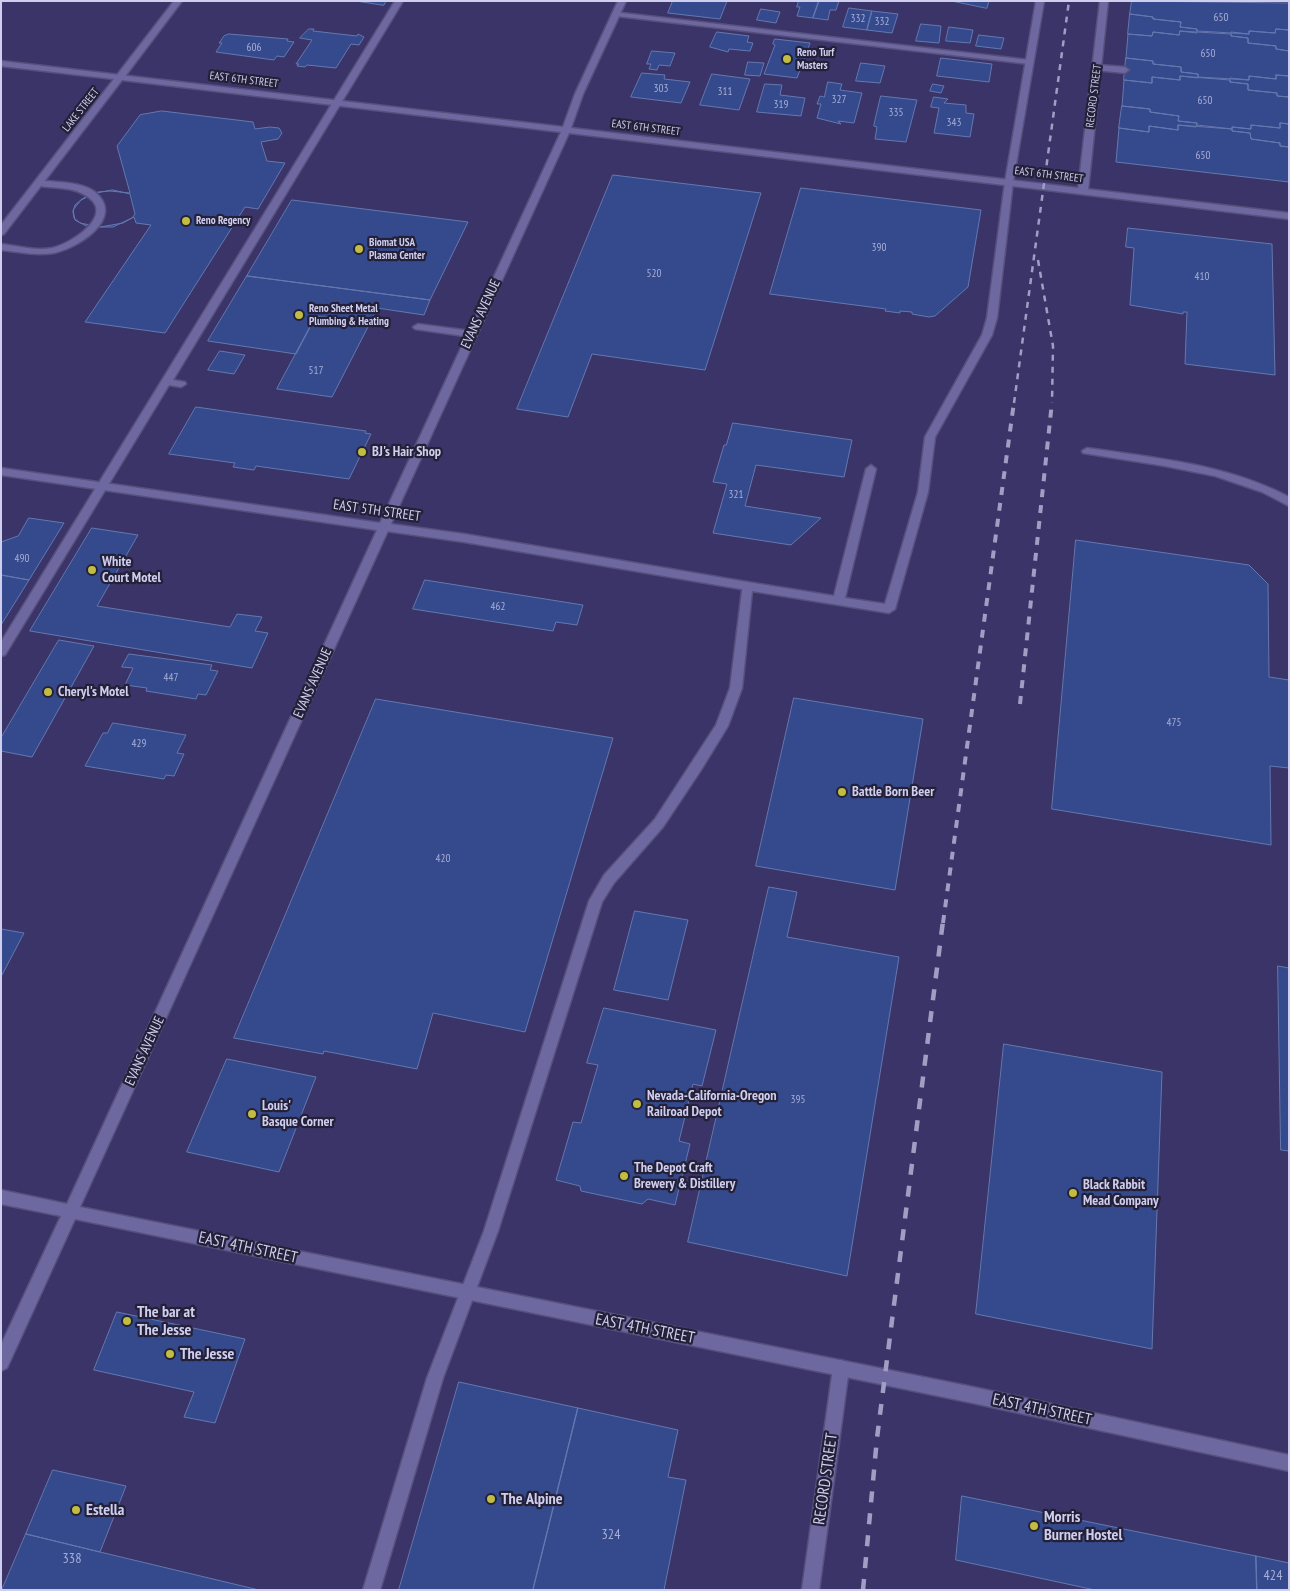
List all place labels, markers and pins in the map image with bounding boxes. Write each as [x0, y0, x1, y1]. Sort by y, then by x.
place label: Reno Turf Masters [797, 46, 834, 72]
marker: Reno Turf Masters [781, 53, 793, 65]
place label: Reno Regency [196, 214, 250, 228]
marker: Reno Regency [180, 215, 192, 227]
place label: Biomat USA Plasma Center [369, 236, 425, 262]
marker: Biomat USA Plasma Center [353, 243, 365, 255]
place label: Reno Sheet Metal Plumbing & Heating [309, 302, 389, 328]
marker: Reno Sheet Metal Plumbing & Heating [293, 309, 305, 321]
place label: BJ's Hair Shop [372, 444, 441, 460]
marker: BJ's Hair Shop [356, 446, 368, 458]
place label: White Court Motel [102, 554, 161, 586]
marker: White Court Motel [86, 564, 98, 576]
place label: Cheryl's Motel [58, 684, 129, 700]
marker: Cheryl's Motel [42, 686, 54, 698]
place label: Battle Born Beer [852, 784, 934, 800]
marker: Battle Born Beer [836, 786, 848, 798]
place label: Nevada-California-Oregon Railroad Depot [647, 1088, 777, 1120]
place label: Louis' Basque Corner [262, 1098, 334, 1130]
marker: Nevada-California-Oregon Railroad Depot [631, 1098, 643, 1110]
marker: Louis' Basque Corner [246, 1108, 258, 1120]
place label: The Depot Craft Brewery & Distillery [634, 1160, 735, 1192]
marker: The Depot Craft Brewery & Distillery [618, 1170, 630, 1182]
place label: Black Rabbit Mead Company [1083, 1177, 1159, 1210]
marker: Black Rabbit Mead Company [1067, 1187, 1079, 1199]
place label: The bar at The Jesse [137, 1302, 195, 1340]
marker: The bar at The Jesse [121, 1315, 133, 1327]
place label: The Jesse [180, 1344, 234, 1364]
marker: The Jesse [164, 1348, 176, 1360]
place label: The Alpine [501, 1489, 563, 1509]
marker: The Alpine [485, 1493, 497, 1505]
place label: Estella [86, 1500, 124, 1520]
marker: Estella [70, 1504, 82, 1516]
place label: Morris Burner Hostel [1044, 1507, 1122, 1545]
marker: Morris Burner Hostel [1028, 1520, 1040, 1532]

